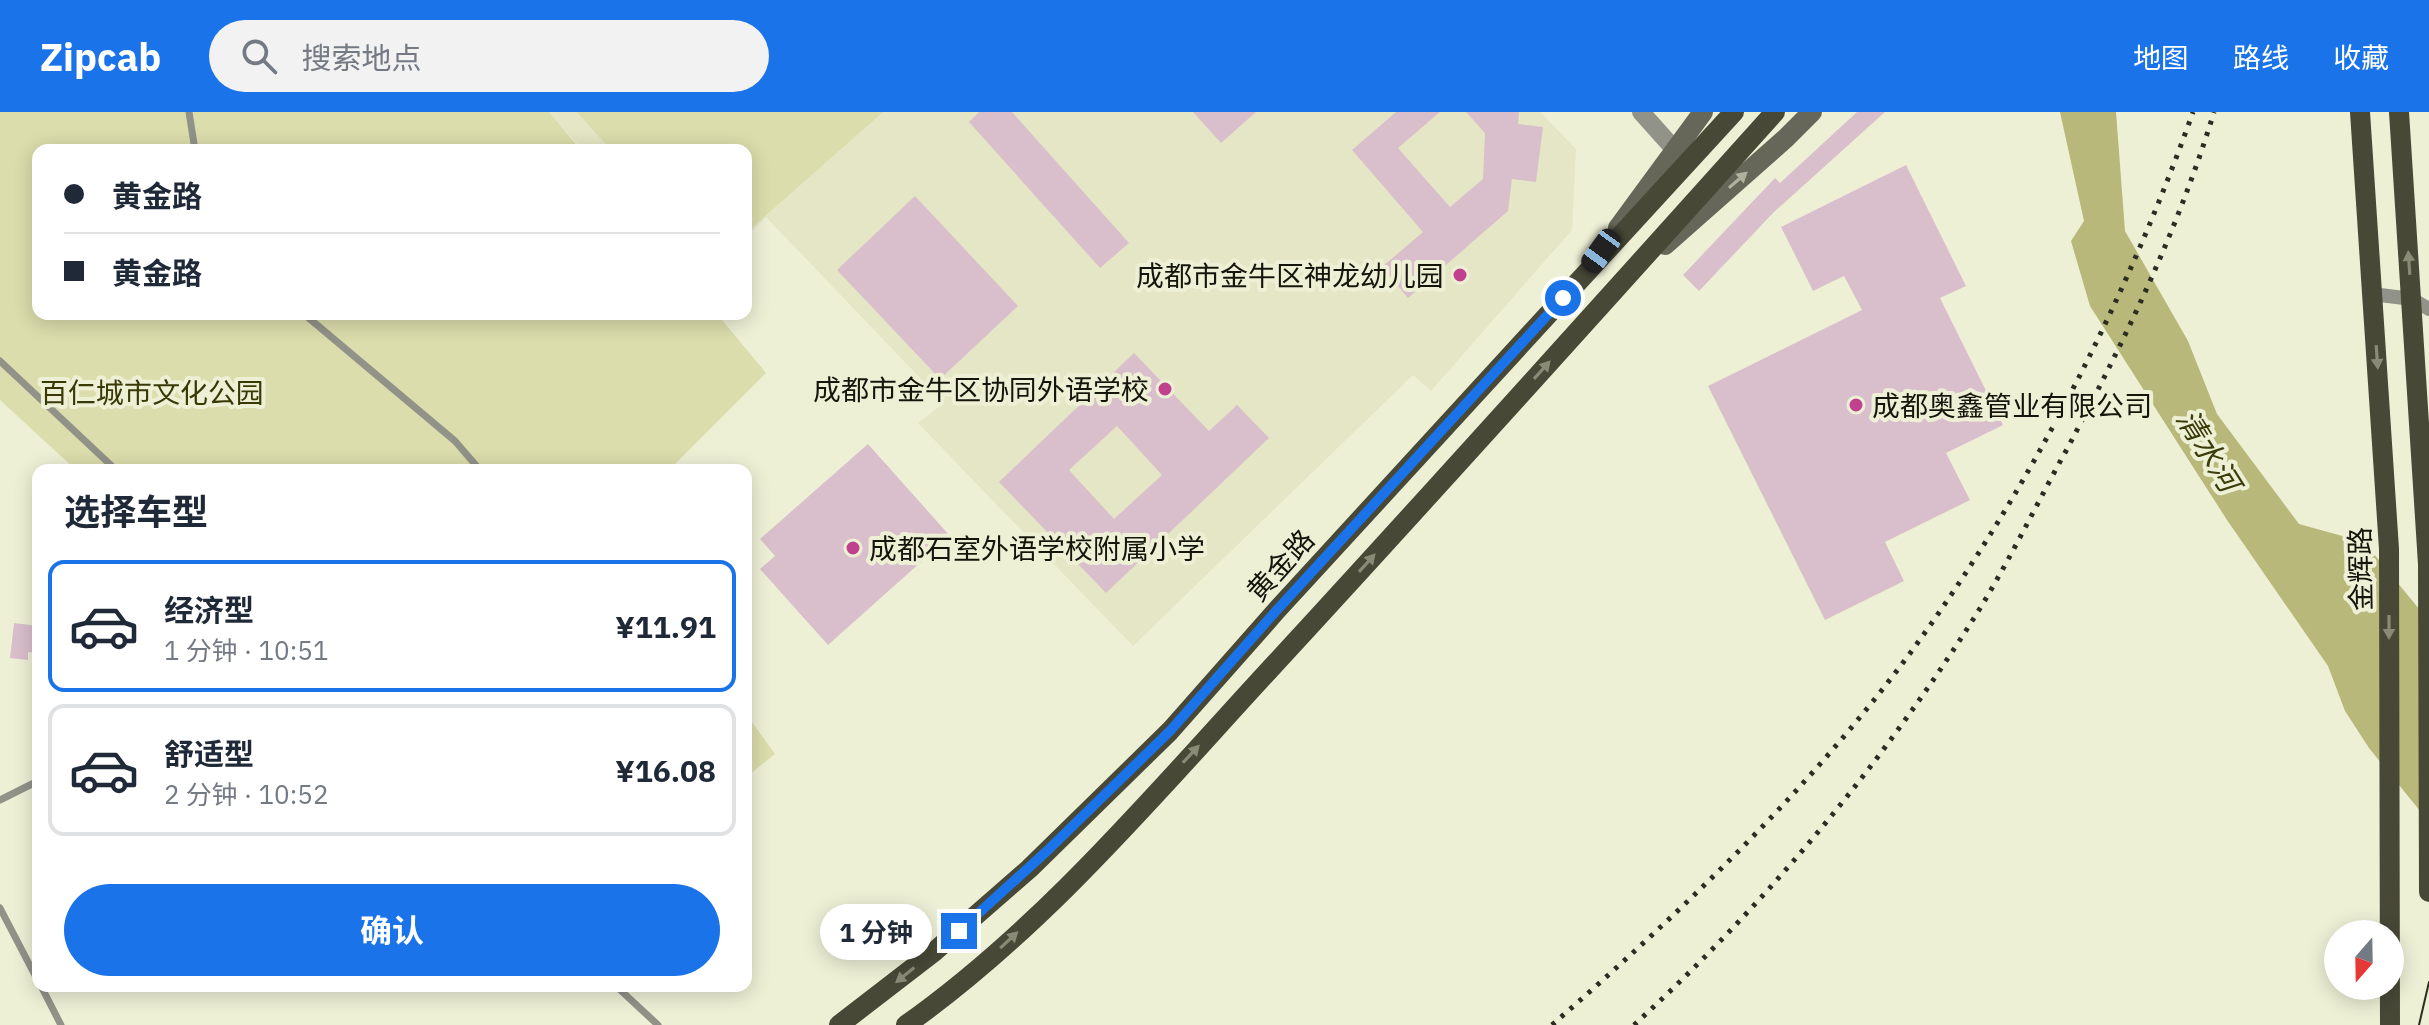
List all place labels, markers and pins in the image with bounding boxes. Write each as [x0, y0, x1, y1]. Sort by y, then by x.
place label: 成都市金牛区神龙幼儿园 [1136, 257, 1444, 294]
marker: 成都市金牛区神龙幼儿园 [1451, 266, 1469, 284]
place label: 成都市金牛区协同外语学校 [813, 371, 1149, 408]
marker: 成都市金牛区协同外语学校 [1156, 380, 1174, 398]
place label: 成都奥鑫管业有限公司 [1872, 387, 2152, 424]
marker: 成都奥鑫管业有限公司 [1847, 396, 1865, 414]
place label: 成都石室外语学校附属小学 [869, 530, 1205, 567]
marker: 成都石室外语学校附属小学 [844, 539, 862, 557]

